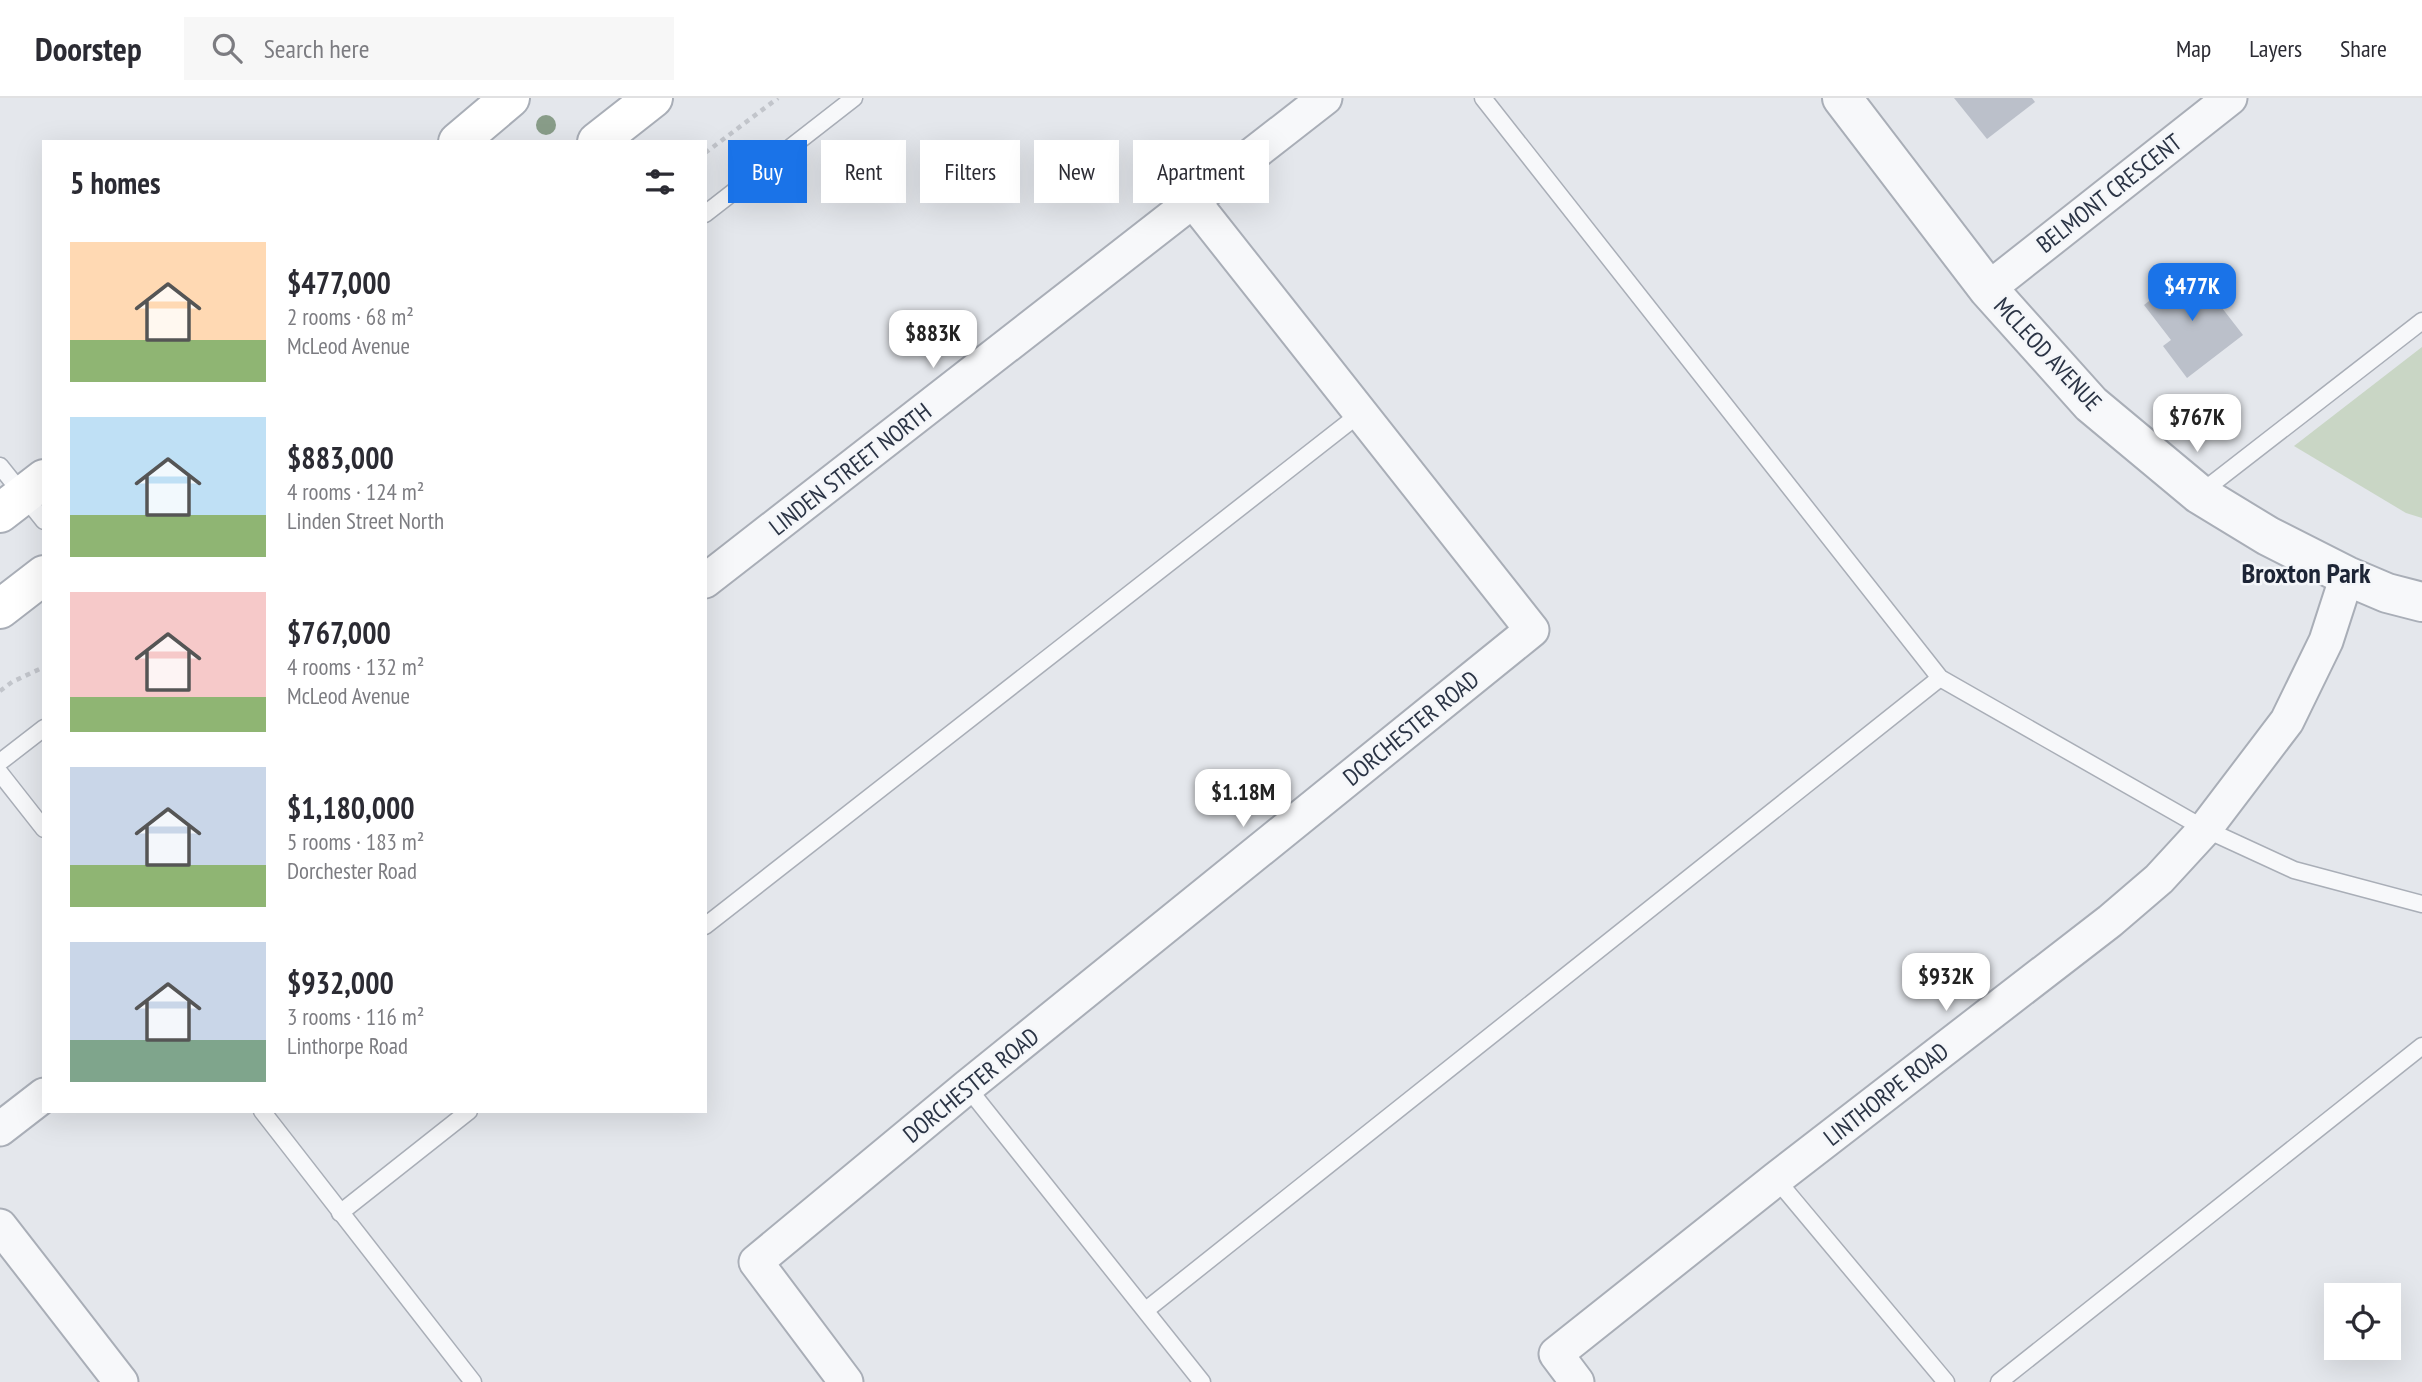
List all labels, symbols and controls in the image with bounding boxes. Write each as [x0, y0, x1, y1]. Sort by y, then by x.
search box [184, 17, 674, 80]
text: Doorstep [35, 27, 142, 70]
icon: search [208, 29, 246, 67]
text: Search here [264, 32, 369, 65]
text: Map [2176, 33, 2211, 64]
text: Layers [2249, 33, 2302, 64]
text: Share [2340, 33, 2387, 64]
street label: BELMONT CRESCENT [2030, 126, 2188, 259]
chip: Buy [728, 140, 807, 203]
chip: Rent [821, 140, 906, 203]
chip: Filters [920, 140, 1020, 203]
chip: New [1034, 140, 1119, 203]
chip: Apartment [1133, 140, 1269, 203]
text: 5 homes [70, 163, 161, 202]
icon: filters [641, 163, 679, 201]
text: $477,000 [287, 263, 391, 302]
pin: $477K [2143, 264, 2241, 323]
icon: home [126, 270, 210, 354]
text: $477K [2164, 271, 2220, 300]
street label: MCLEOD AVENUE [1987, 291, 2109, 417]
text: 2 rooms · 68 m² [287, 302, 414, 331]
pin: $883K [884, 310, 982, 370]
text: $883K [905, 318, 961, 347]
text: McLeod Avenue [287, 331, 410, 360]
pin: $767K [2148, 394, 2246, 454]
street label: LINDEN STREET NORTH [763, 396, 937, 542]
text: $767K [2169, 402, 2225, 431]
text: $883,000 [287, 438, 394, 477]
icon: home [126, 445, 210, 529]
text: 4 rooms · 124 m² [287, 477, 424, 506]
text: Linden Street North [287, 506, 444, 535]
district label: Broxton Park [2241, 554, 2371, 591]
text: $767,000 [287, 613, 391, 652]
icon: home [126, 620, 210, 704]
text: 4 rooms · 132 m² [287, 652, 424, 681]
street label: DORCHESTER ROAD [1337, 664, 1485, 792]
text: McLeod Avenue [287, 681, 410, 710]
pin: $1.18M [1186, 770, 1300, 829]
text: $1.18M [1211, 777, 1275, 806]
text: $1,180,000 [287, 788, 415, 827]
icon: home [126, 795, 210, 879]
text: 5 rooms · 183 m² [287, 827, 424, 856]
text: Dorchester Road [287, 856, 417, 885]
pin: $932K [1897, 954, 1995, 1013]
text: $932K [1918, 961, 1974, 990]
text: $932,000 [287, 963, 394, 1002]
icon: home [126, 970, 210, 1054]
text: 3 rooms · 116 m² [287, 1002, 424, 1031]
street label: DORCHESTER ROAD [897, 1021, 1045, 1149]
text: Linthorpe Road [287, 1031, 408, 1060]
street label: LINTHORPE ROAD [1817, 1035, 1955, 1153]
map controls [2324, 1283, 2401, 1360]
button: locate [2324, 1283, 2401, 1360]

